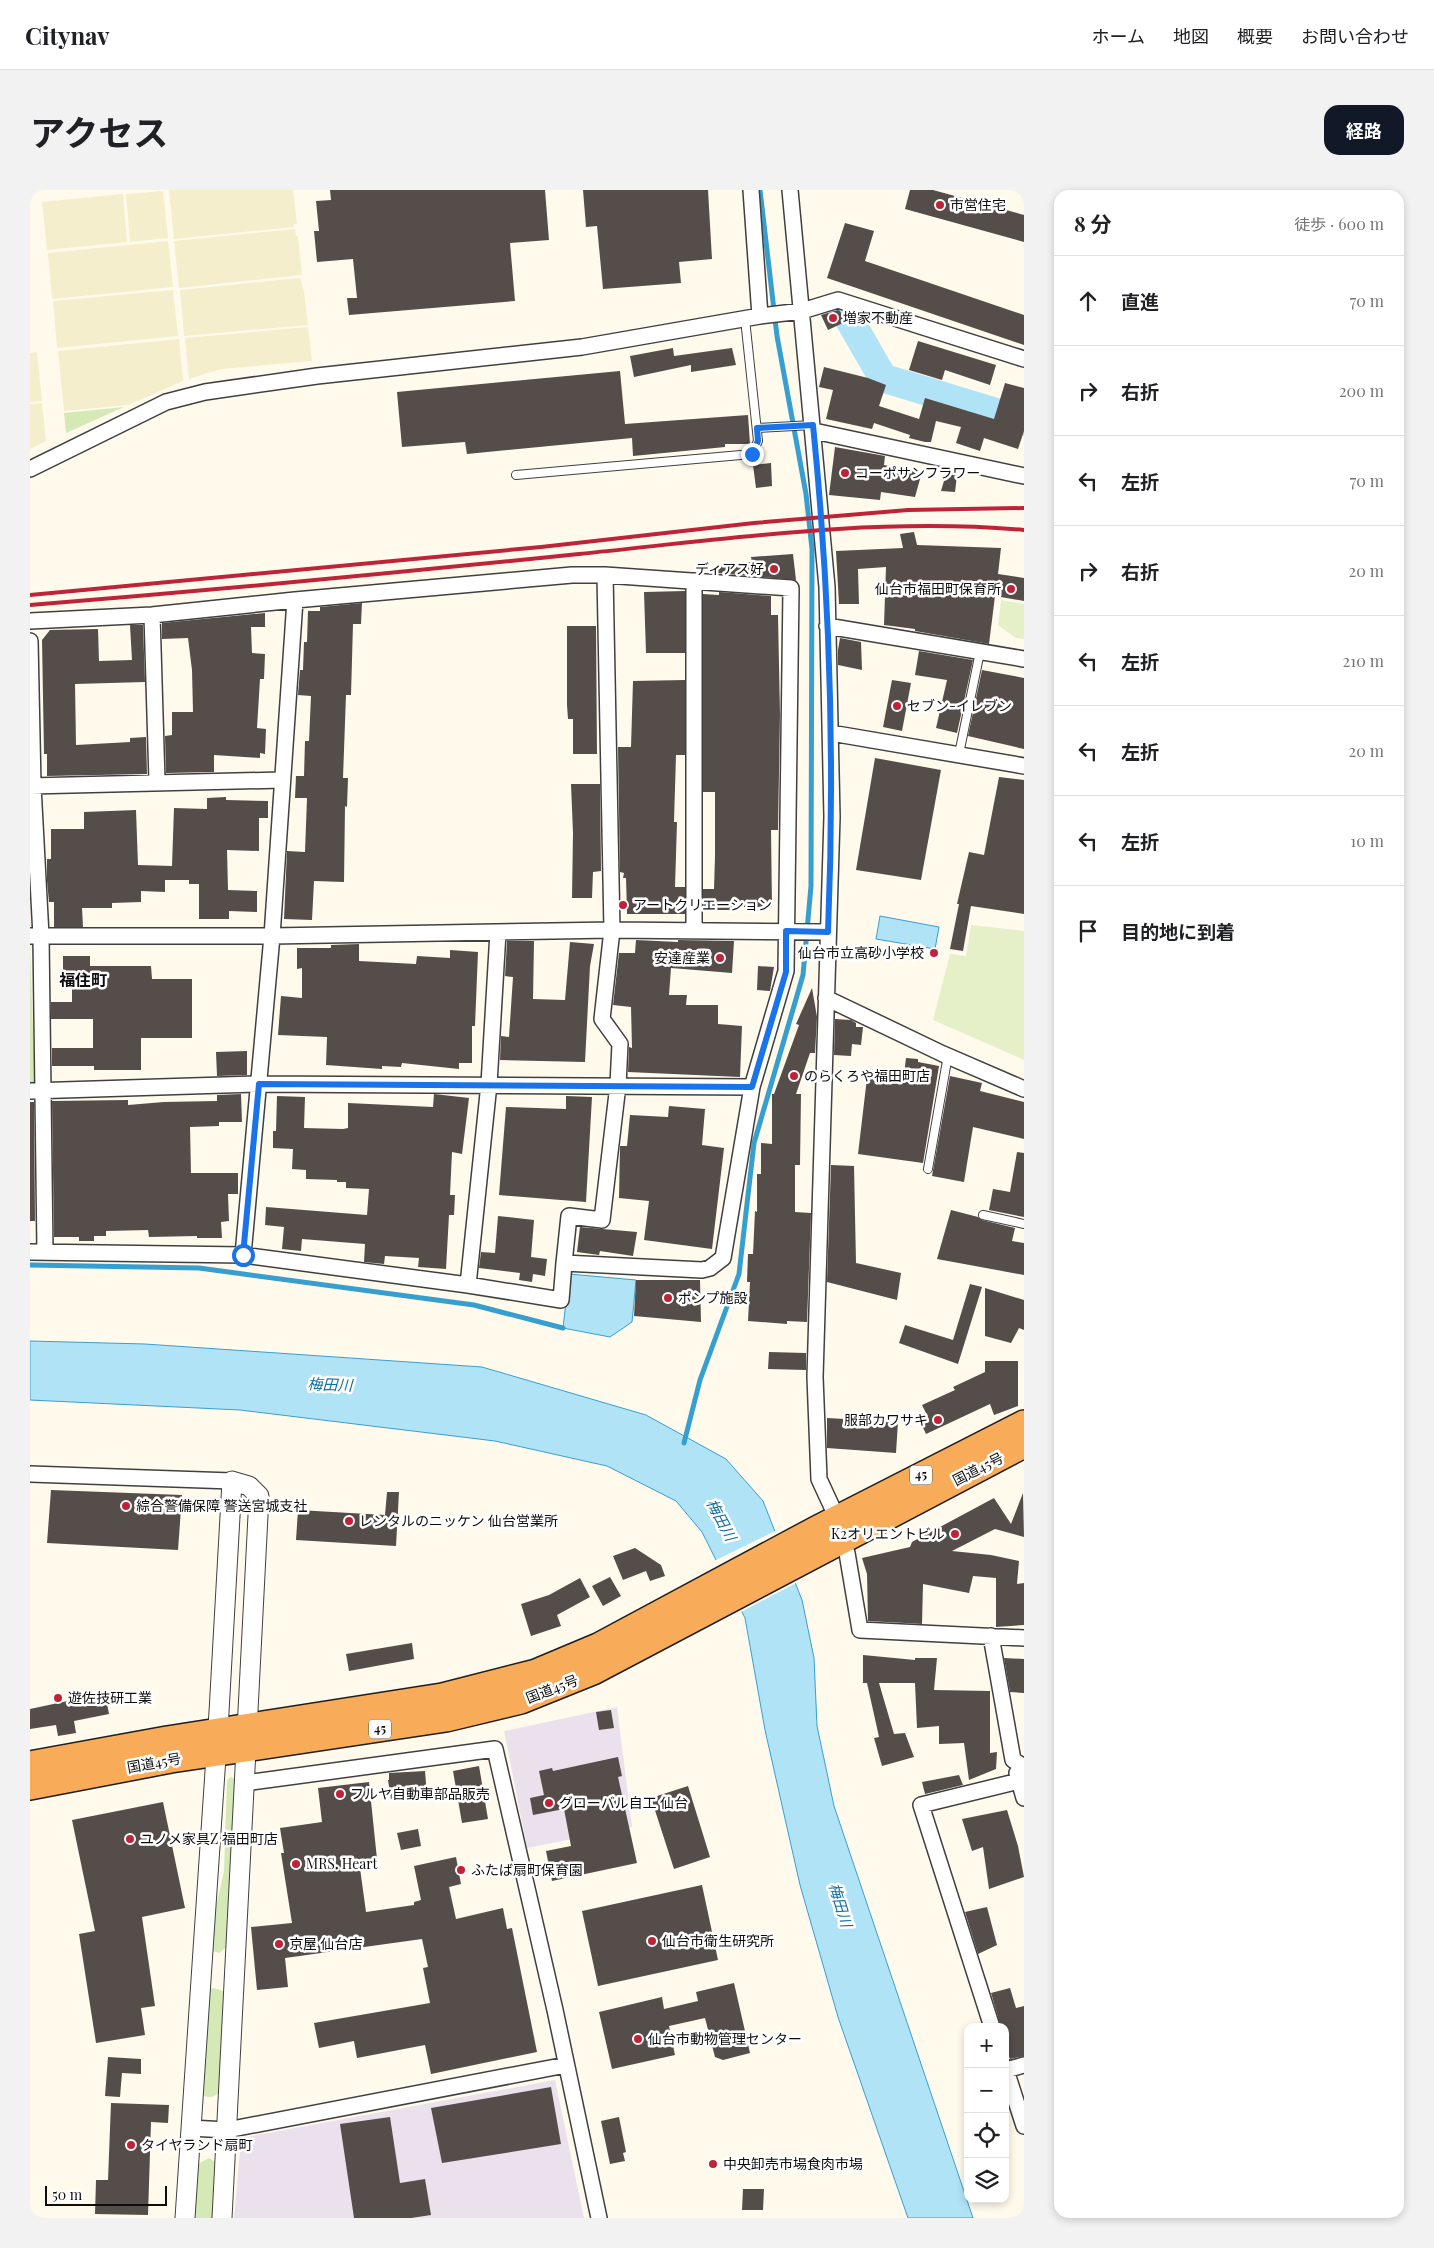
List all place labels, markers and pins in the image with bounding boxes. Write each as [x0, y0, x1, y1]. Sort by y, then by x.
place label: 市営住宅 [950, 195, 1006, 214]
marker: 市営住宅 [934, 199, 946, 211]
place label: 増家不動産 [843, 308, 913, 327]
marker: 増家不動産 [827, 312, 839, 324]
place label: コーポサンフラワー [855, 463, 981, 482]
marker: コーポサンフラワー [839, 467, 851, 479]
place label: ディアス好 [695, 559, 764, 578]
marker: ディアス好 [768, 563, 780, 575]
place label: 仙台市福田町保育所 [875, 579, 1001, 598]
marker: 仙台市福田町保育所 [1005, 583, 1017, 595]
place label: セブン-イレブン [907, 696, 1012, 715]
marker: セブン-イレブン [891, 700, 903, 712]
place label: アートクリエーション [633, 895, 772, 914]
marker: アートクリエーション [617, 899, 629, 911]
place label: 仙台市立高砂小学校 [798, 943, 924, 962]
marker: 仙台市立高砂小学校 [928, 947, 940, 959]
place label: 安達産業 [654, 948, 710, 967]
marker: 安達産業 [714, 952, 726, 964]
place label: のらくろや福田町店 [804, 1066, 930, 1085]
marker: のらくろや福田町店 [788, 1070, 800, 1082]
place label: ポンプ施設 [678, 1288, 748, 1307]
marker: ポンプ施設 [662, 1292, 674, 1304]
place label: 服部カワサキ [844, 1410, 928, 1429]
marker: 服部カワサキ [932, 1414, 944, 1426]
place label: 綜合警備保障 警送宮城支社 [136, 1496, 308, 1515]
marker: 綜合警備保障 警送宮城支社 [120, 1500, 132, 1512]
place label: レンタルのニッケン 仙台営業所 [359, 1511, 558, 1530]
marker: レンタルのニッケン 仙台営業所 [343, 1515, 355, 1527]
place label: K2オリエントビル [831, 1524, 945, 1543]
marker: K2オリエントビル [949, 1528, 961, 1540]
place label: 遊佐技研工業 [68, 1688, 152, 1707]
marker: 遊佐技研工業 [52, 1692, 64, 1704]
place label: フルヤ自動車部品販売 [350, 1784, 490, 1803]
marker: フルヤ自動車部品販売 [334, 1788, 346, 1800]
place label: グローバル自工 仙台 [559, 1793, 688, 1812]
marker: グローバル自工 仙台 [543, 1797, 555, 1809]
place label: ユノメ家具Z 福田町店 [140, 1829, 278, 1848]
marker: ユノメ家具Z 福田町店 [124, 1833, 136, 1845]
place label: MRS. Heart [306, 1854, 378, 1873]
marker: MRS. Heart [290, 1858, 302, 1870]
place label: ふたば扇町保育園 [471, 1860, 583, 1879]
marker: ふたば扇町保育園 [455, 1864, 467, 1876]
place label: 仙台市衛生研究所 [662, 1931, 774, 1950]
place label: 京屋 仙台店 [289, 1934, 363, 1953]
marker: 仙台市衛生研究所 [646, 1935, 658, 1947]
marker: 京屋 仙台店 [273, 1938, 285, 1950]
place label: 仙台市動物管理センター [648, 2029, 802, 2048]
marker: 仙台市動物管理センター [632, 2033, 644, 2045]
place label: タイヤランド扇町 [141, 2135, 253, 2154]
marker: タイヤランド扇町 [125, 2139, 137, 2151]
place label: 中央卸売市場食肉市場 [723, 2154, 863, 2173]
marker: 中央卸売市場食肉市場 [707, 2158, 719, 2170]

